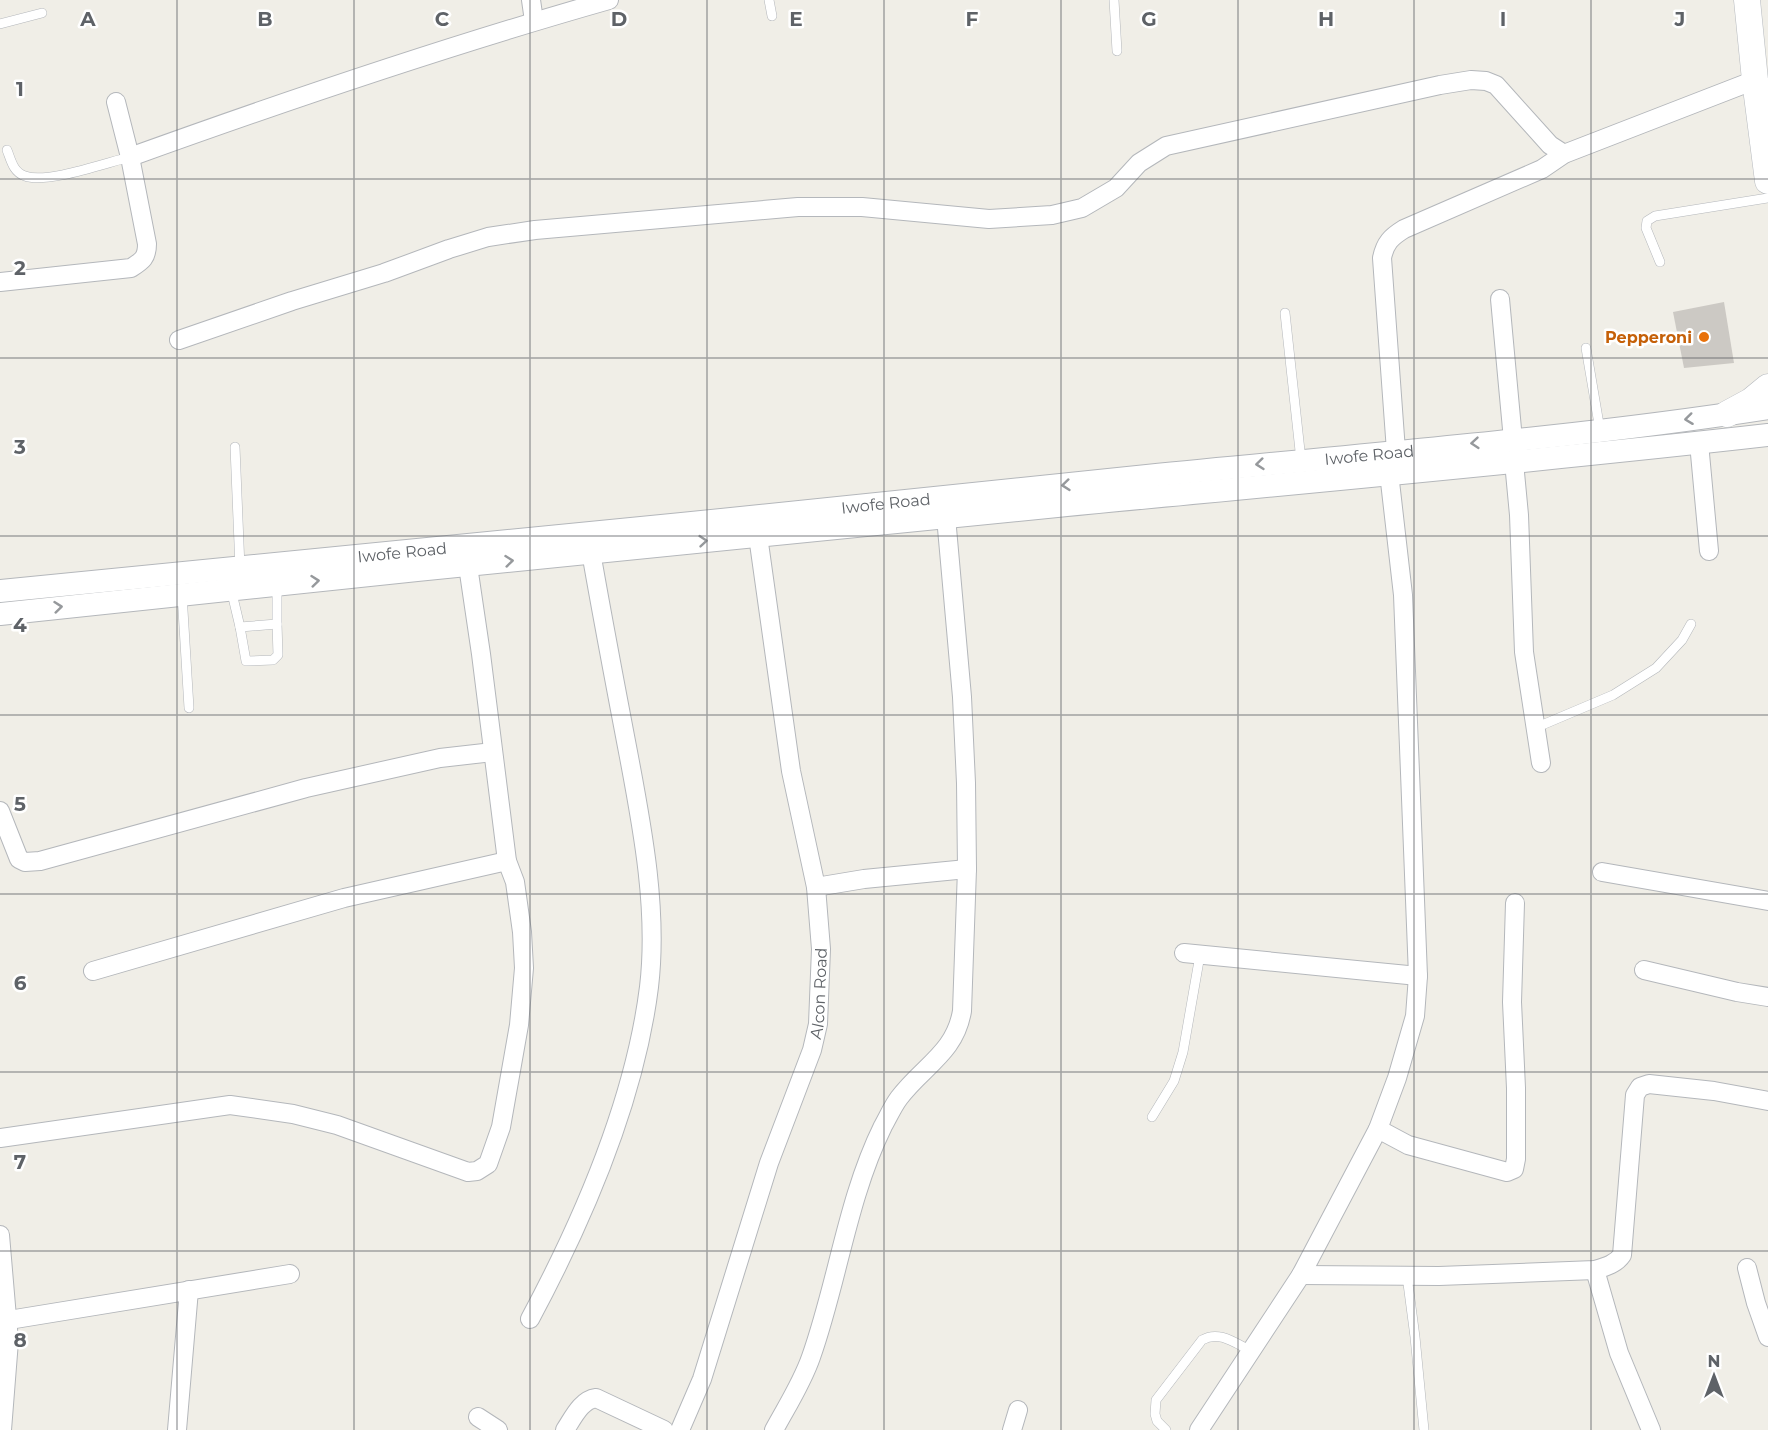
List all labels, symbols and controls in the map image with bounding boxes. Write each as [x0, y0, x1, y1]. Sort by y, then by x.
text: A [79, 7, 96, 31]
text: B [257, 7, 273, 31]
text: C [435, 7, 450, 31]
text: D [611, 7, 627, 31]
text: E [789, 7, 803, 31]
text: F [966, 7, 979, 31]
text: G [1141, 7, 1157, 31]
text: H [1318, 7, 1334, 31]
text: I [1500, 7, 1506, 31]
text: J [1674, 7, 1685, 31]
text: 1 [16, 77, 24, 101]
text: 2 [14, 256, 26, 280]
place label: Pepperoni [1605, 328, 1692, 347]
marker: Pepperoni [1697, 330, 1711, 344]
one-way arrow [1685, 413, 1694, 425]
text: 3 [13, 435, 26, 459]
one-way arrow [1470, 436, 1479, 449]
street label: Iwofe Road [1324, 441, 1415, 469]
one-way arrow [1255, 457, 1264, 470]
one-way arrow [1061, 478, 1070, 491]
street label: Iwofe Road [840, 490, 931, 518]
one-way arrow [698, 535, 707, 548]
street label: Iwofe Road [357, 539, 448, 566]
one-way arrow [504, 555, 513, 568]
one-way arrow [310, 575, 319, 588]
one-way arrow [54, 602, 63, 614]
text: 4 [13, 613, 27, 637]
text: 5 [14, 792, 26, 816]
street label: Alcon Road [806, 947, 831, 1041]
text: 6 [14, 971, 27, 995]
text: 7 [14, 1150, 26, 1174]
text: 8 [13, 1328, 27, 1352]
north arrow [1684, 1346, 1744, 1406]
text: N [1708, 1352, 1720, 1371]

